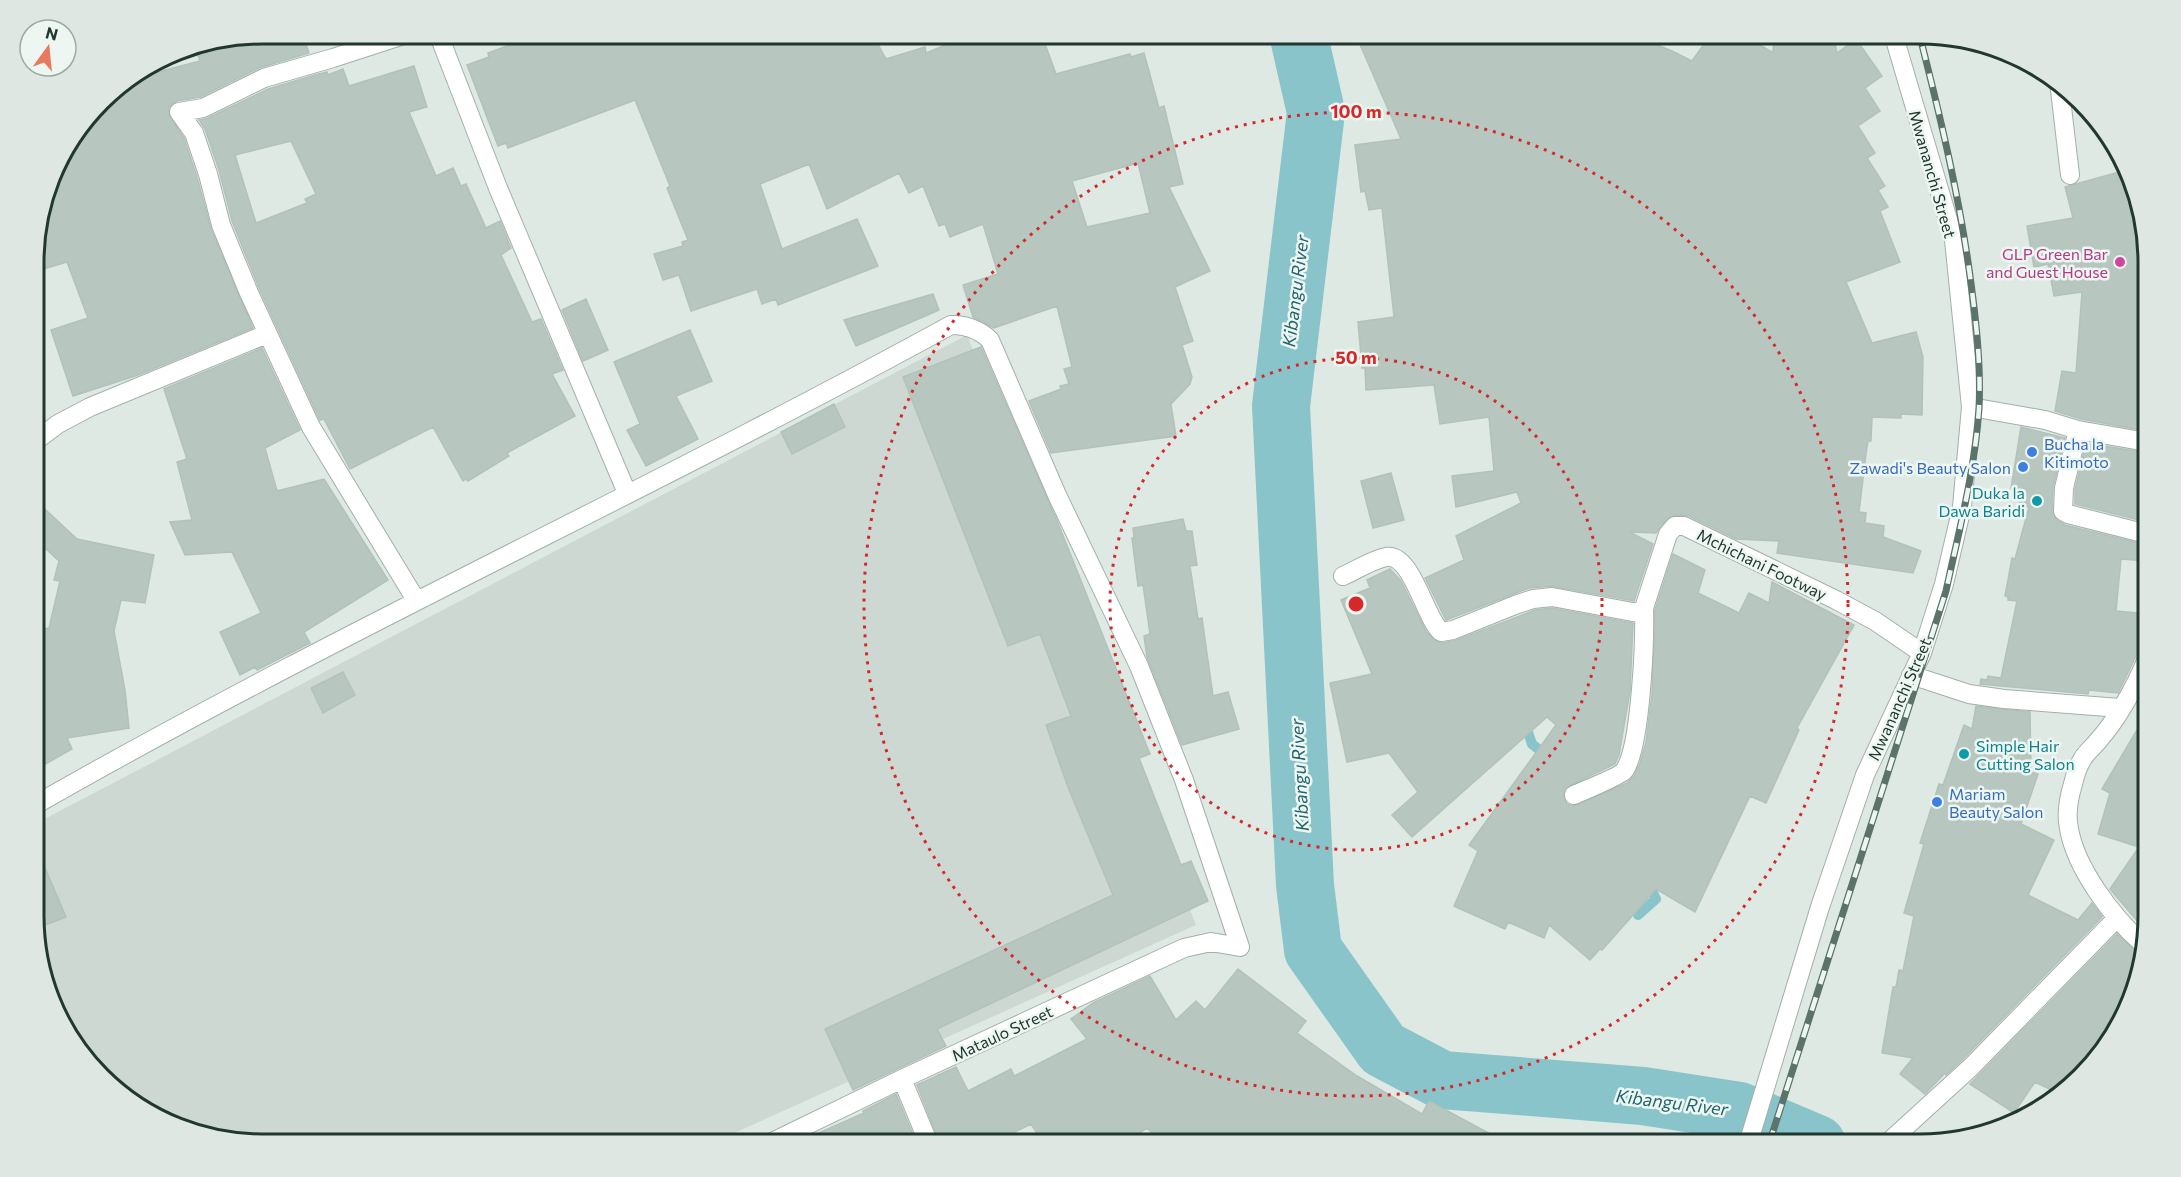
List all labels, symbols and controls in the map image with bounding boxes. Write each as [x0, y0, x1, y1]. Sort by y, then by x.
north arrow [18, 18, 78, 78]
text: N [44, 22, 60, 44]
text: 100 m [1330, 100, 1382, 122]
street label: Mwananchi Street [1906, 108, 1960, 240]
water label: Kibangu River [1277, 233, 1313, 348]
place label: GLP Green Bar and Guest House [1986, 244, 2109, 281]
marker: GLP Green Bar and Guest House [2113, 255, 2127, 269]
text: 50 m [1335, 346, 1377, 368]
place label: Bucha la Kitimoto [2044, 434, 2109, 471]
marker: Bucha la Kitimoto [2025, 445, 2039, 459]
place label: Zawadi's Beauty Salon [1850, 458, 2011, 477]
marker: Zawadi's Beauty Salon [2016, 460, 2030, 474]
place label: Duka la Dawa Baridi [1938, 483, 2025, 520]
marker: Duka la Dawa Baridi [2030, 494, 2044, 508]
street label: Mchichani Footway [1694, 524, 1830, 604]
centre of rings [1346, 594, 1366, 614]
street label: Mwananchi Street [1863, 634, 1935, 763]
water label: Kibangu River [1285, 717, 1313, 832]
place label: Simple Hair Cutting Salon [1976, 736, 2075, 773]
marker: Simple Hair Cutting Salon [1957, 747, 1971, 761]
place label: Mariam Beauty Salon [1949, 784, 2044, 821]
marker: Mariam Beauty Salon [1930, 795, 1944, 809]
street label: Mataulo Street [948, 1001, 1056, 1065]
water label: Kibangu River [1615, 1084, 1730, 1120]

